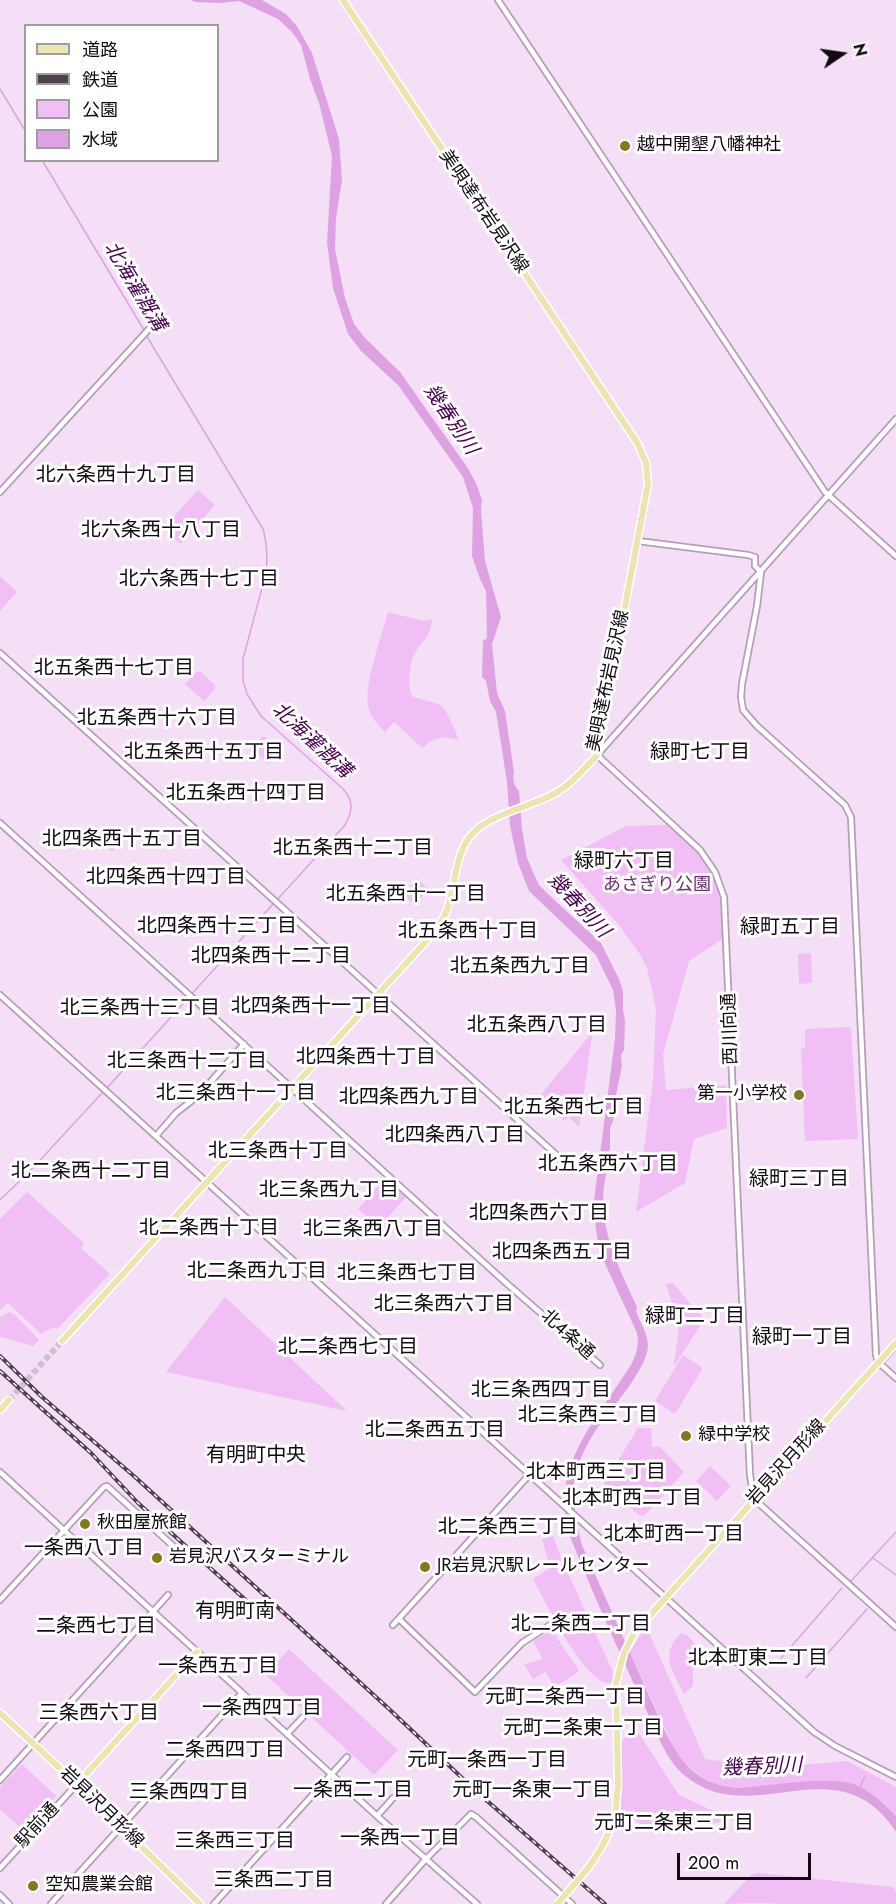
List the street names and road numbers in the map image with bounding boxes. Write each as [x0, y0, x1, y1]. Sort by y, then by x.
street label: 美唄達布岩見沢線 [434, 146, 532, 278]
street label: 美唄達布岩見沢線 [583, 608, 635, 754]
street label: 西川向通 [719, 993, 743, 1065]
street label: 北4条通 [536, 1305, 598, 1365]
street label: 岩見沢月形線 [743, 1416, 831, 1510]
street label: 岩見沢月形線 [55, 1763, 147, 1853]
street label: 駅前通 [12, 1799, 64, 1853]

